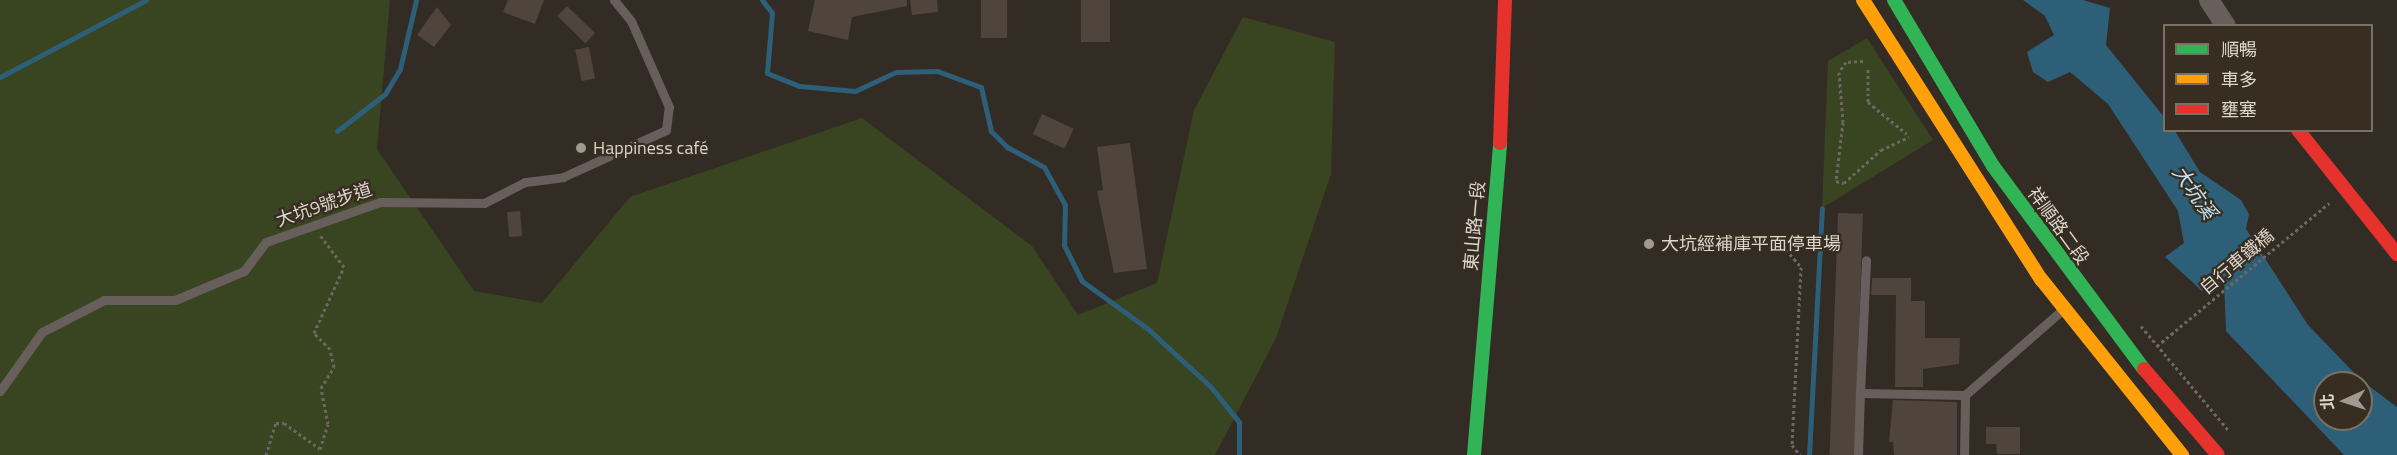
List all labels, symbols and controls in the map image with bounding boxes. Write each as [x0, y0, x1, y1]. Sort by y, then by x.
legend [2163, 24, 2373, 132]
text: 順暢 [2221, 36, 2257, 63]
text: 車多 [2221, 66, 2257, 93]
text: 壅塞 [2221, 96, 2257, 123]
place label: Happiness café [593, 137, 708, 159]
marker: Happiness café [574, 141, 588, 155]
water label: 大坑溪 [2168, 161, 2222, 223]
street label: 大坑9號步道 [273, 178, 375, 232]
street label: 東山路一段 [1460, 180, 1490, 272]
street label: 祥順路二段 [2023, 183, 2093, 269]
street label: 自行車鐵橋 [2196, 225, 2278, 299]
place label: 大坑經補庫平面停車場 [1661, 233, 1841, 255]
marker: 大坑經補庫平面停車場 [1642, 237, 1656, 251]
north arrow [2313, 371, 2373, 431]
text: 北 [2315, 393, 2339, 410]

